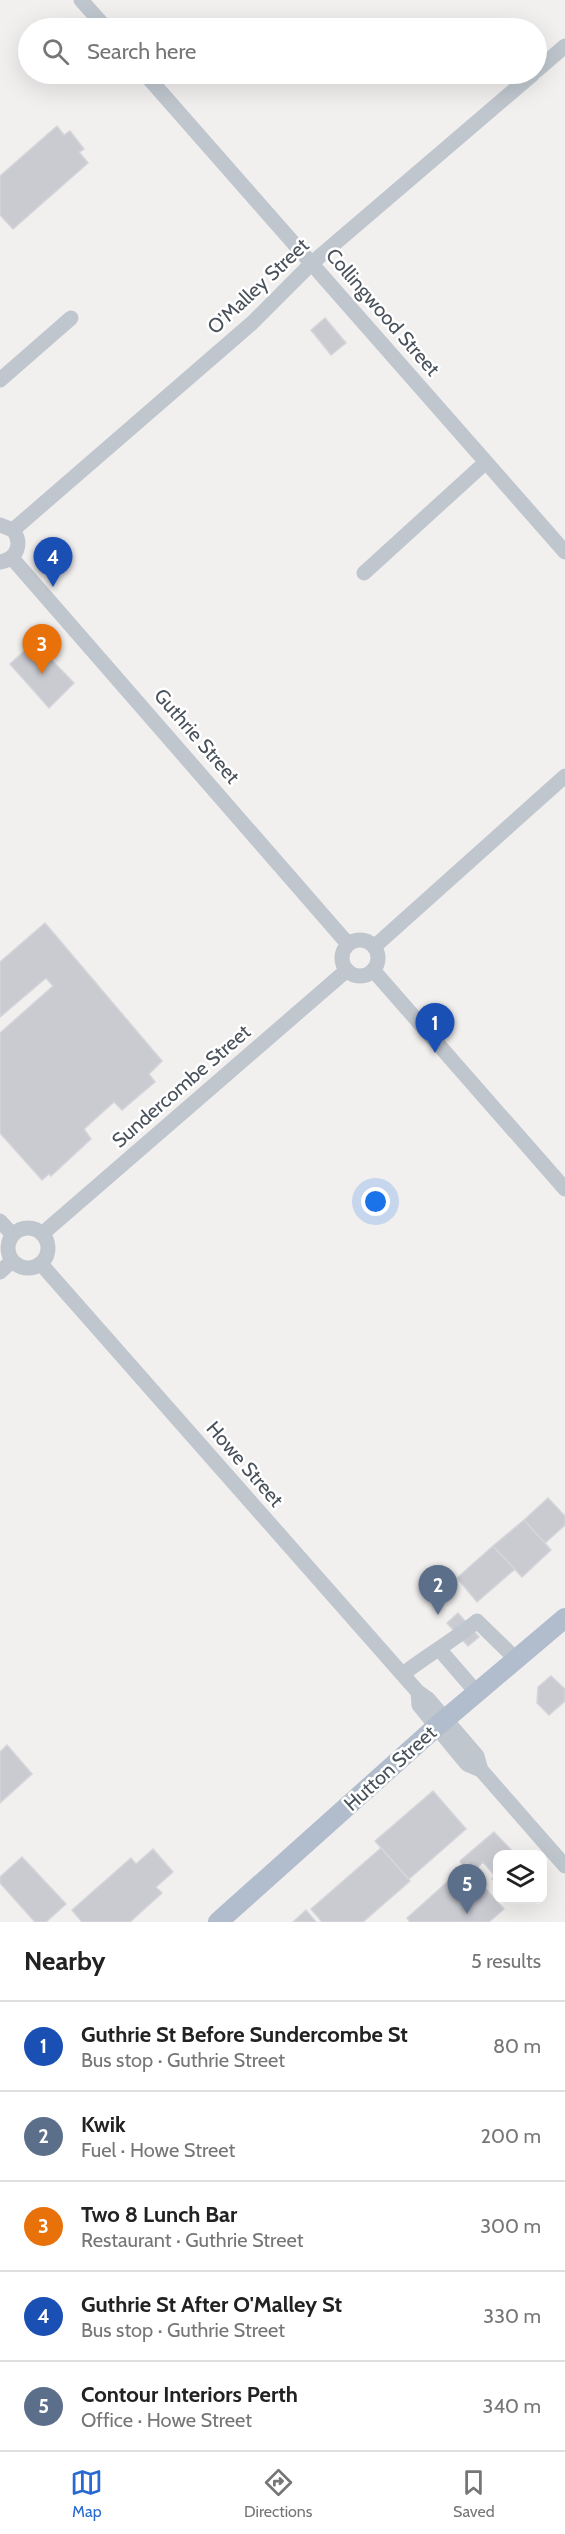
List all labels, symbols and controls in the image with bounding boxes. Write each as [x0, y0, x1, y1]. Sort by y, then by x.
search box [18, 18, 547, 84]
icon: search [39, 35, 72, 68]
text: Search here [87, 38, 196, 65]
street label: O'Malley Street [202, 233, 314, 339]
street label: Collingwood Street [321, 243, 445, 381]
pin: 4 [34, 538, 72, 587]
pin: 3 [22, 624, 62, 674]
street label: Guthrie Street [149, 684, 245, 789]
pin: 1 [416, 1004, 454, 1053]
street label: Sundercombe Street [107, 1019, 255, 1153]
your location [361, 1187, 390, 1216]
street label: Howe Street [201, 1416, 289, 1512]
pin: 2 [418, 1566, 458, 1615]
street label: Hutton Street [339, 1720, 441, 1816]
map controls [493, 1850, 547, 1904]
button: layers [493, 1850, 547, 1904]
pin: 5 [448, 1864, 486, 1914]
text: Nearby [24, 1945, 105, 1977]
text: 5 results [471, 1949, 541, 1973]
text: Guthrie St Before Sundercombe St [81, 2021, 408, 2048]
text: 1 [40, 2034, 47, 2058]
text: 80 m [493, 2034, 541, 2058]
text: Bus stop · Guthrie Street [81, 2048, 285, 2072]
text: Kwik [81, 2111, 126, 2138]
text: 2 [38, 2124, 49, 2148]
text: 200 m [481, 2124, 541, 2148]
text: Fuel · Howe Street [81, 2138, 235, 2162]
text: Two 8 Lunch Bar [81, 2201, 237, 2228]
text: 3 [38, 2214, 49, 2238]
text: 300 m [480, 2214, 541, 2238]
text: Restaurant · Guthrie Street [81, 2228, 303, 2252]
text: Guthrie St After O'Malley St [81, 2291, 342, 2318]
text: 4 [37, 2304, 50, 2328]
text: 330 m [483, 2304, 541, 2328]
text: Bus stop · Guthrie Street [81, 2318, 285, 2342]
text: Contour Interiors Perth [81, 2381, 298, 2408]
text: 5 [38, 2394, 49, 2418]
text: 340 m [483, 2394, 541, 2418]
text: Office · Howe Street [81, 2408, 252, 2432]
tab: Map [70, 2466, 103, 2521]
tab: Directions [244, 2466, 312, 2521]
tab: Saved [453, 2466, 495, 2521]

